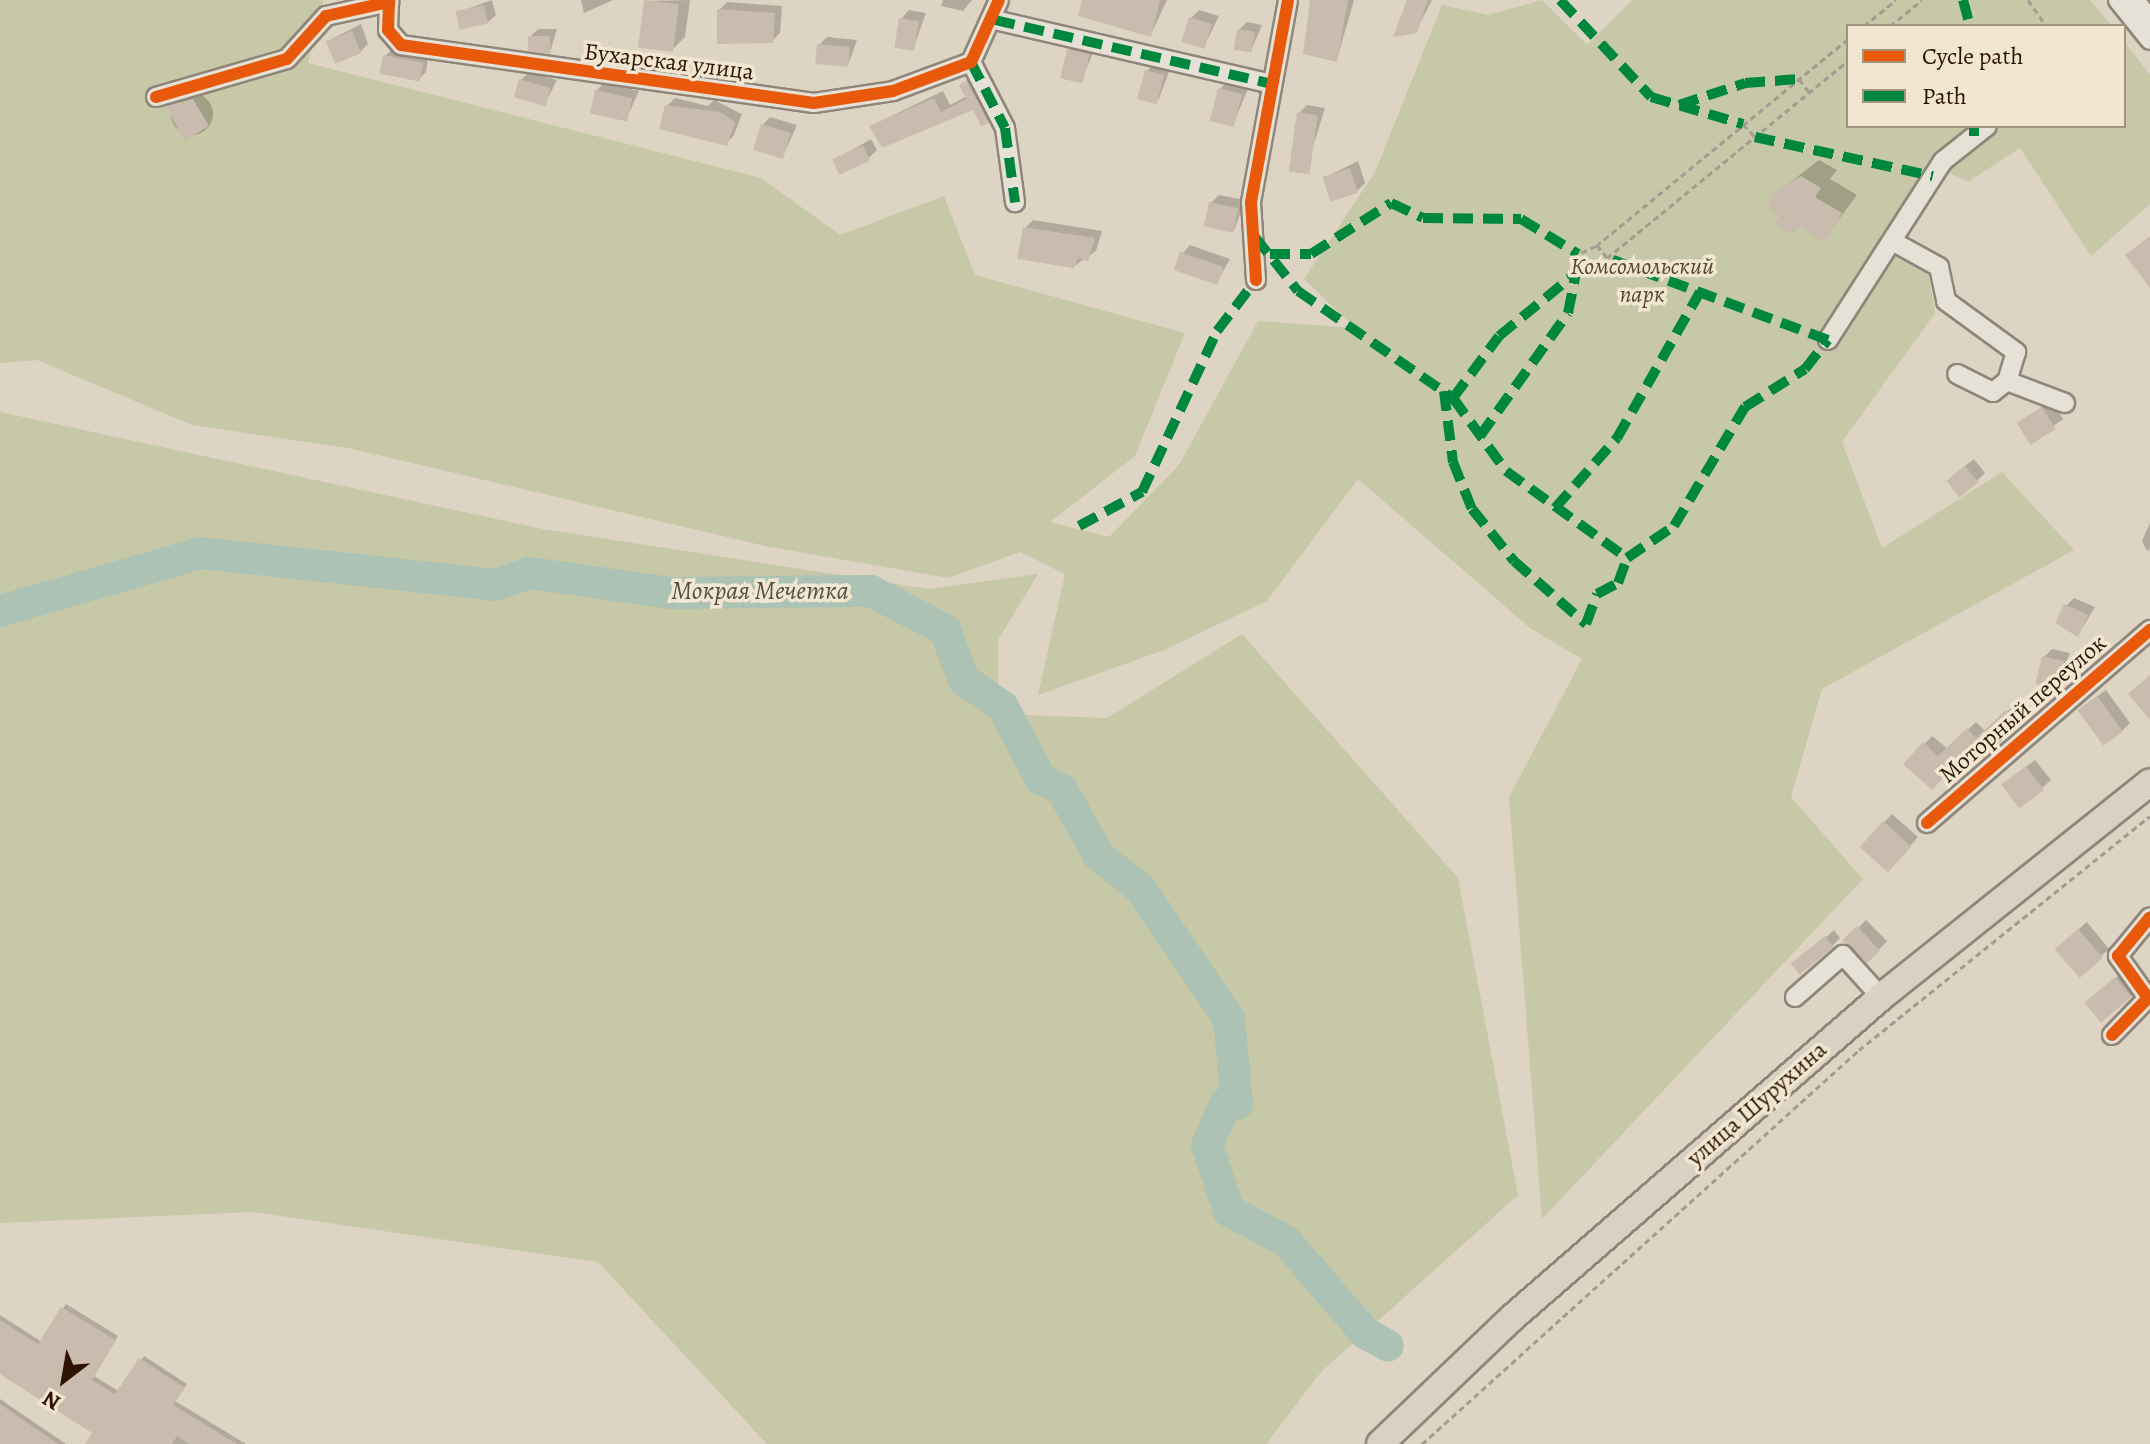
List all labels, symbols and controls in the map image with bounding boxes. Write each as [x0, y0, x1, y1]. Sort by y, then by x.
legend [1846, 24, 2126, 128]
street label: Бухарская улица [582, 37, 756, 87]
text: Cycle path [1922, 40, 2023, 72]
text: Path [1922, 80, 1967, 112]
park label: Комсомольский парк [1570, 253, 1714, 309]
water label: Мокрая Мечетка [671, 575, 849, 607]
street label: Моторный переулок [1934, 629, 2112, 789]
street label: улица Шурухина [1681, 1035, 1833, 1173]
north arrow [24, 1340, 104, 1420]
text: N [37, 1384, 66, 1418]

